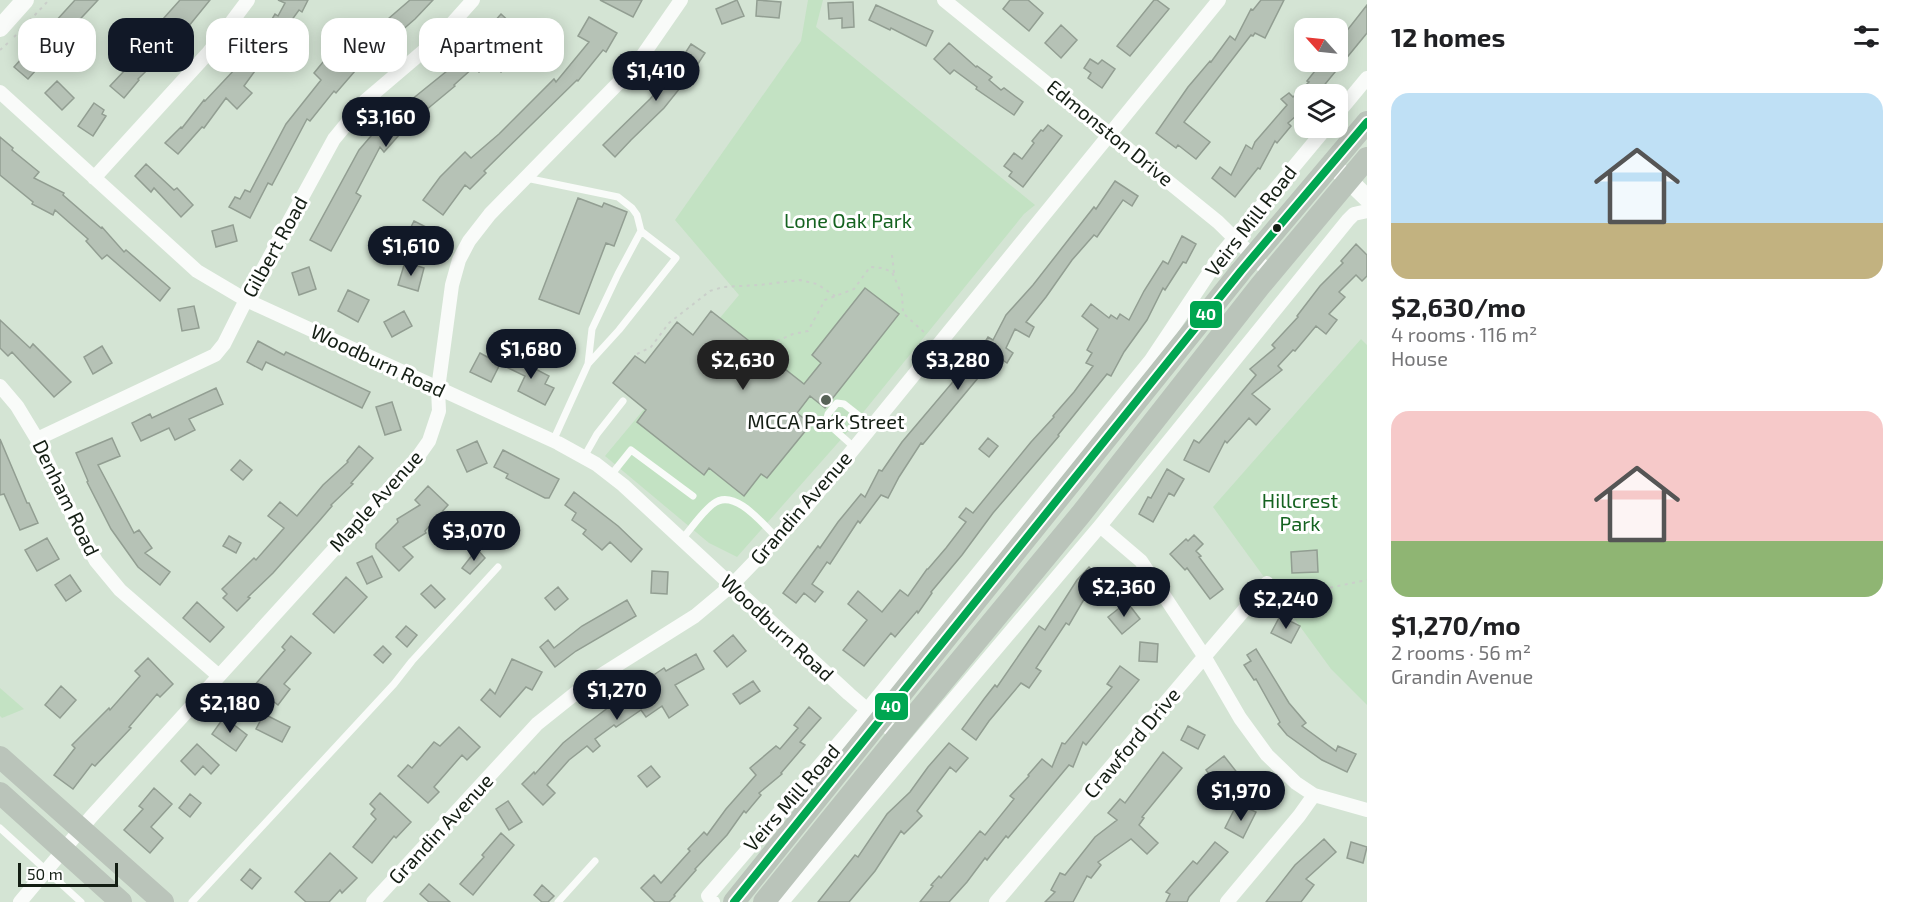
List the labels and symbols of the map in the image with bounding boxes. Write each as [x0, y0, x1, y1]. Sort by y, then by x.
north arrow [1294, 18, 1348, 72]
pin: $1,410 [607, 51, 705, 102]
street label: Edmonston Drive [1043, 74, 1179, 191]
pin: $3,160 [337, 97, 435, 148]
street label: Veirs Mill Road [1199, 160, 1301, 281]
street label: Gilbert Road [237, 192, 312, 301]
park label: Lone Oak Park [784, 208, 912, 232]
unlabelled marker [1271, 222, 1283, 234]
pin: $1,610 [362, 226, 460, 277]
line badge: 40 [1189, 300, 1223, 329]
text: 40 [1196, 304, 1216, 323]
street label: Woodburn Road [307, 318, 450, 402]
pin: $1,680 [482, 329, 580, 380]
pin: $2,630 [694, 340, 792, 391]
pin: $3,280 [909, 340, 1007, 391]
marker: MCCA Park Street [819, 393, 833, 407]
place label: MCCA Park Street [747, 409, 905, 433]
street label: Denham Road [28, 436, 105, 560]
street label: Maple Avenue [324, 445, 427, 556]
street label: Grandin Avenue [745, 446, 856, 569]
park label: Hillcrest Park [1262, 488, 1339, 535]
pin: $3,070 [425, 511, 523, 562]
pin: $2,360 [1075, 567, 1173, 618]
street label: Woodburn Road [716, 569, 839, 686]
pin: $2,240 [1237, 579, 1335, 630]
pin: $1,270 [568, 670, 666, 721]
street label: Crawford Drive [1078, 682, 1184, 803]
pin: $2,180 [181, 683, 279, 734]
line badge: 40 [874, 692, 909, 721]
text: 40 [881, 696, 901, 715]
street label: Veirs Mill Road [738, 739, 844, 856]
street label: Grandin Avenue [383, 768, 498, 889]
pin: $1,970 [1192, 771, 1290, 822]
scale bar [18, 860, 118, 888]

